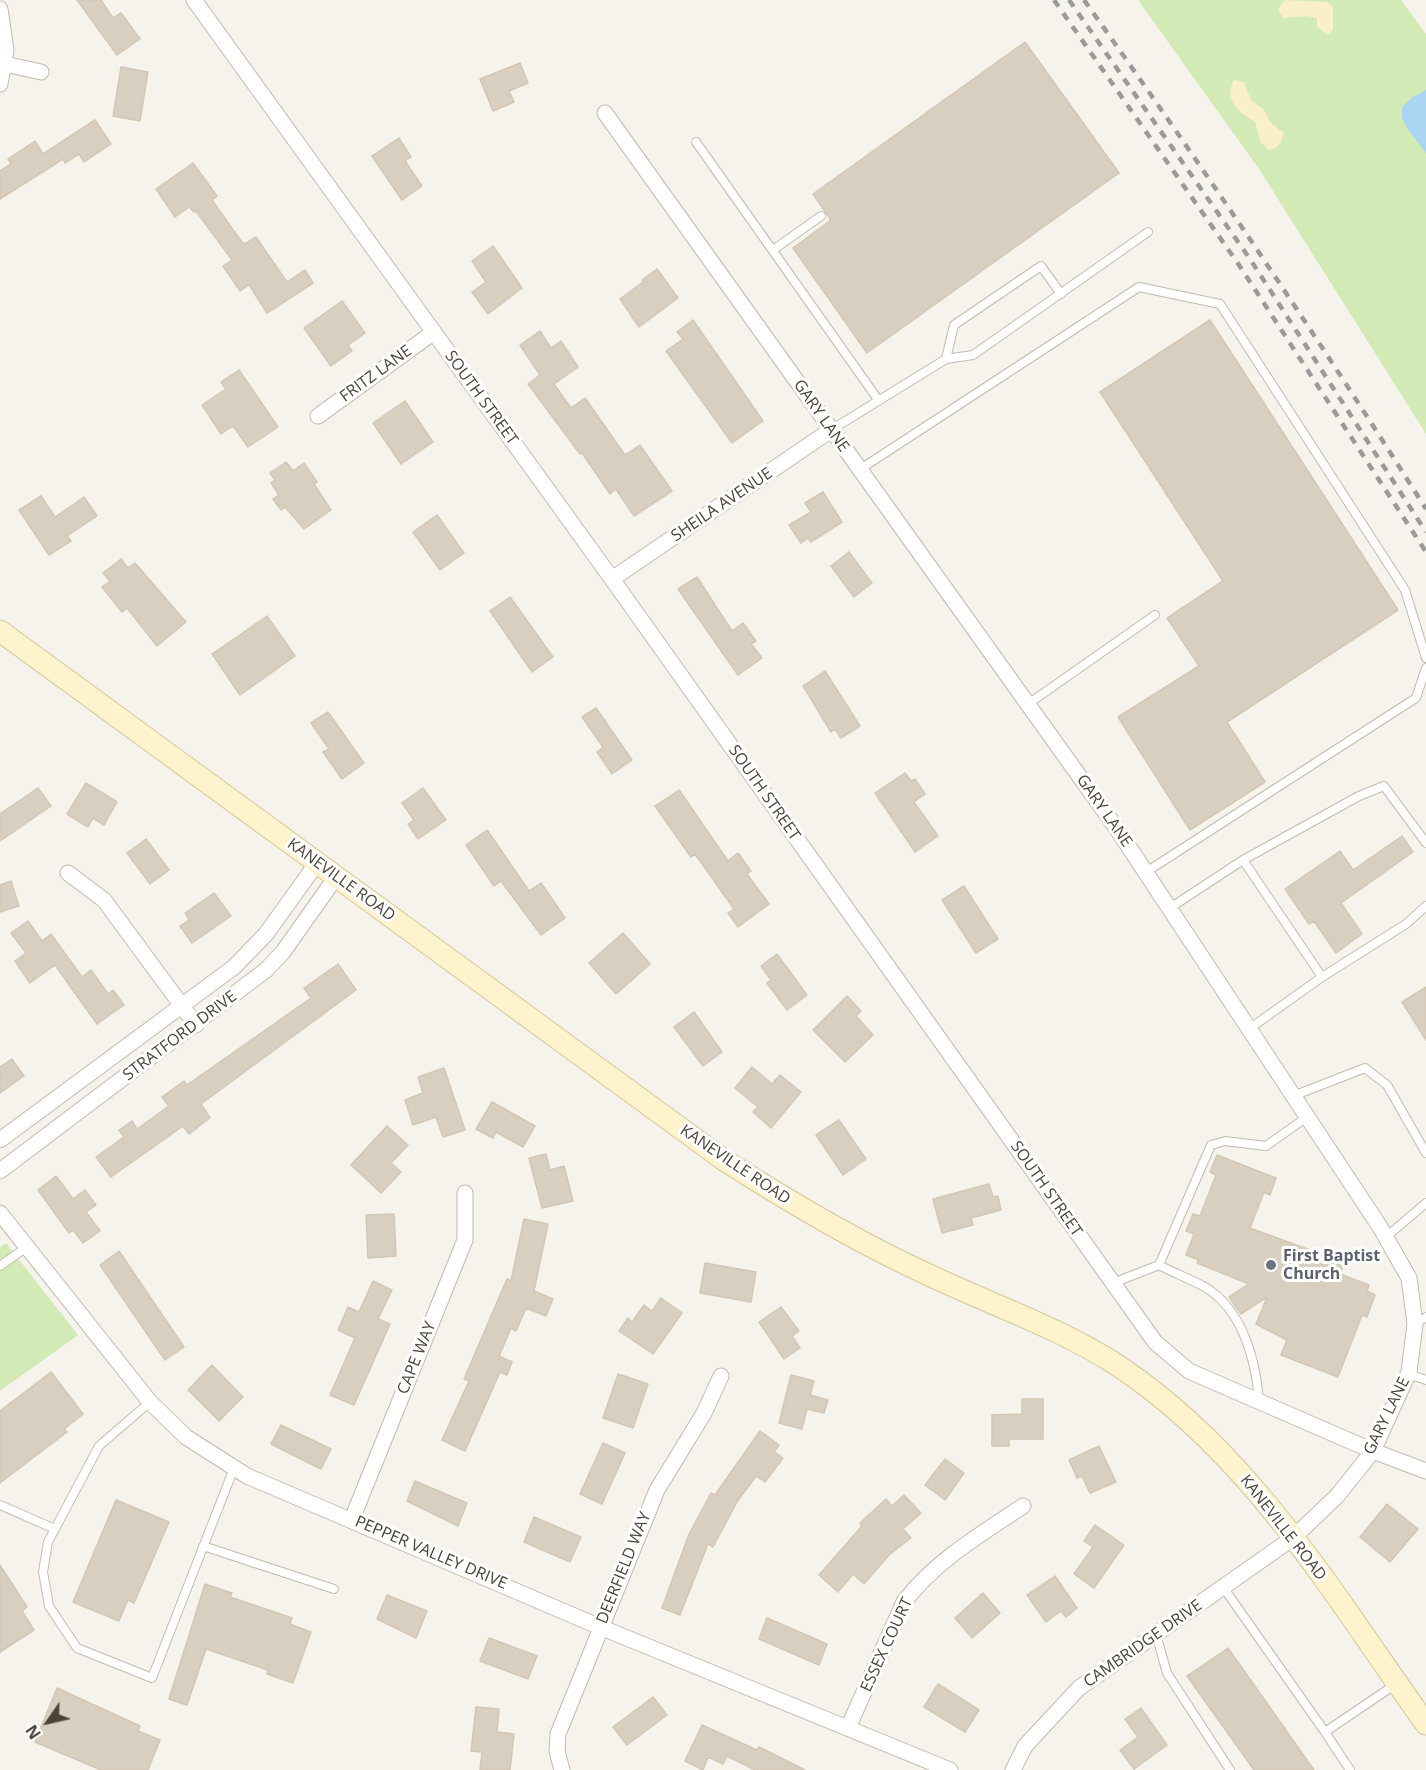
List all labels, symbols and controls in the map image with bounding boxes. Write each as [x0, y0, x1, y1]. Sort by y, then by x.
street label: FRITZ LANE [336, 342, 416, 406]
street label: SOUTH STREET [440, 347, 522, 449]
street label: GARY LANE [789, 376, 853, 456]
street label: SHEILA AVENUE [668, 464, 776, 546]
street label: SOUTH STREET [724, 742, 804, 844]
street label: GARY LANE [1072, 771, 1136, 851]
street label: KANEVILLE ROAD [283, 834, 399, 926]
street label: STRATFORD DRIVE [119, 987, 241, 1085]
street label: KANEVILLE ROAD [676, 1121, 794, 1209]
street label: SOUTH STREET [1006, 1138, 1086, 1240]
place label: First Baptist Church [1283, 1246, 1380, 1284]
marker: First Baptist Church [1264, 1258, 1278, 1272]
street label: CAPE WAY [394, 1319, 440, 1397]
street label: GARY LANE [1360, 1374, 1414, 1458]
street label: KANEVILLE ROAD [1236, 1471, 1330, 1585]
street label: DEERFIELD WAY [593, 1509, 655, 1627]
street label: PEPPER VALLEY DRIVE [352, 1512, 510, 1594]
street label: ESSEX COURT [857, 1595, 917, 1695]
street label: CAMBRIDGE DRIVE [1080, 1596, 1206, 1692]
north arrow [18, 1692, 78, 1752]
text: N [20, 1721, 46, 1744]

